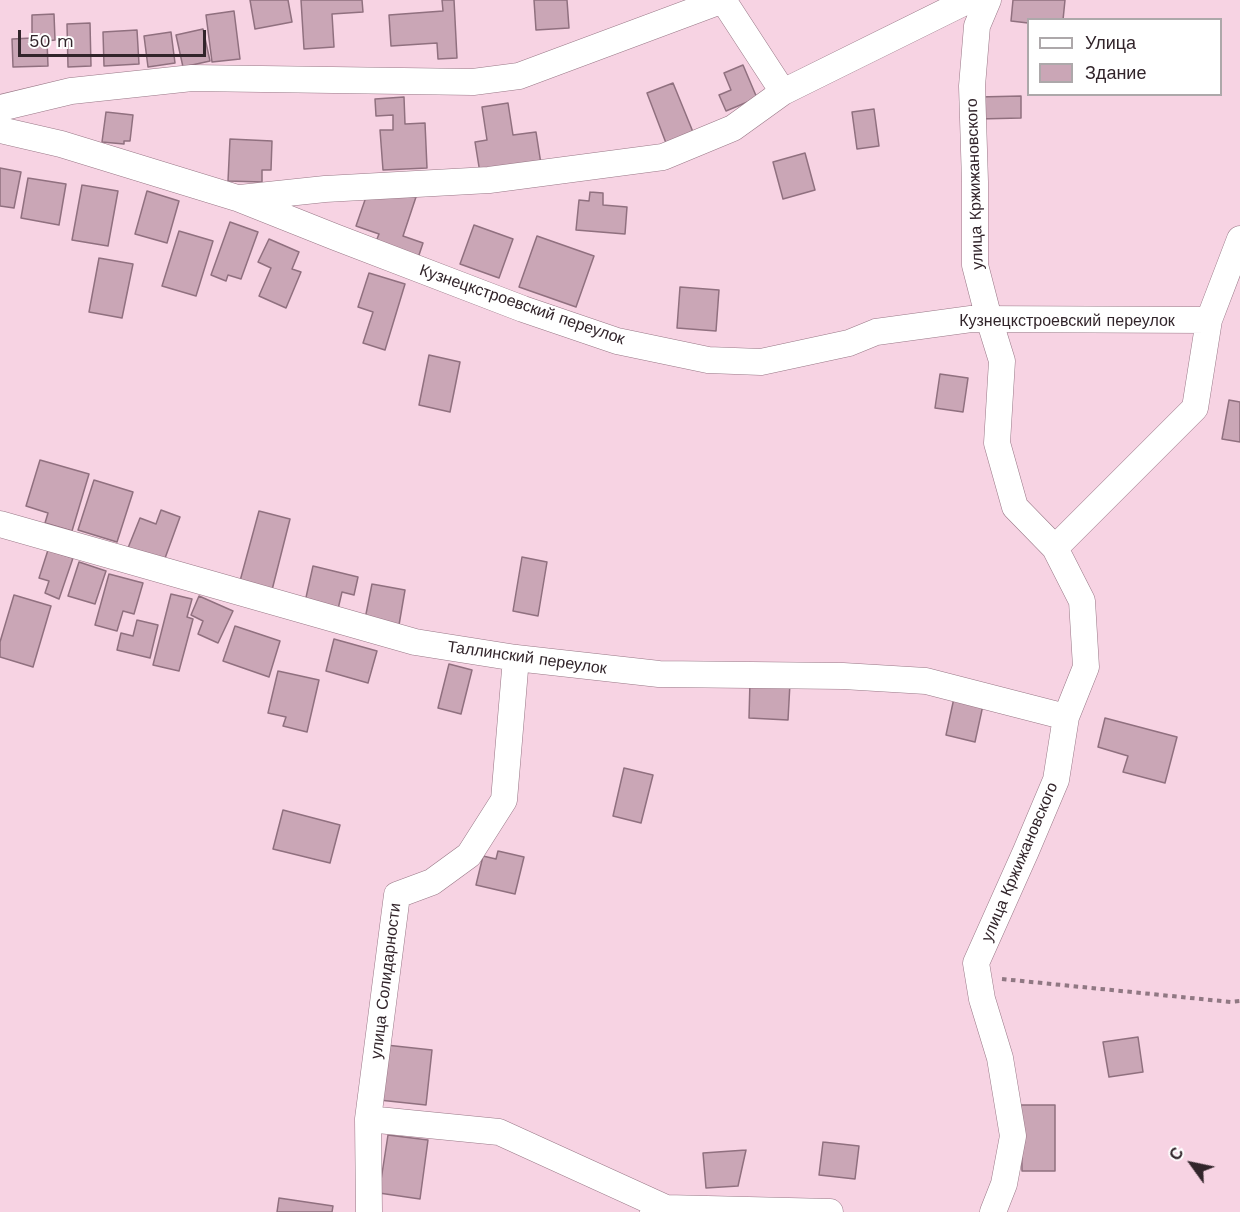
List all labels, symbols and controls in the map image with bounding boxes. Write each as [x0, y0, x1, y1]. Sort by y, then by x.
scale bar [21, 18, 208, 56]
legend [1027, 18, 1222, 96]
text: 50 m [29, 30, 74, 51]
text: Улица [1085, 32, 1136, 53]
text: Здание [1085, 62, 1146, 83]
street label: улица Кржижановского [962, 98, 988, 270]
street label: Кузнецкстроевский переулок [417, 261, 627, 349]
street label: Кузнецкстроевский переулок [959, 311, 1175, 331]
street label: Таллинский переулок [446, 637, 608, 679]
street label: улица Кржижановского [978, 779, 1062, 945]
street label: улица Солидарности [367, 902, 405, 1060]
north arrow [1162, 1134, 1222, 1194]
text: С [1165, 1144, 1188, 1164]

